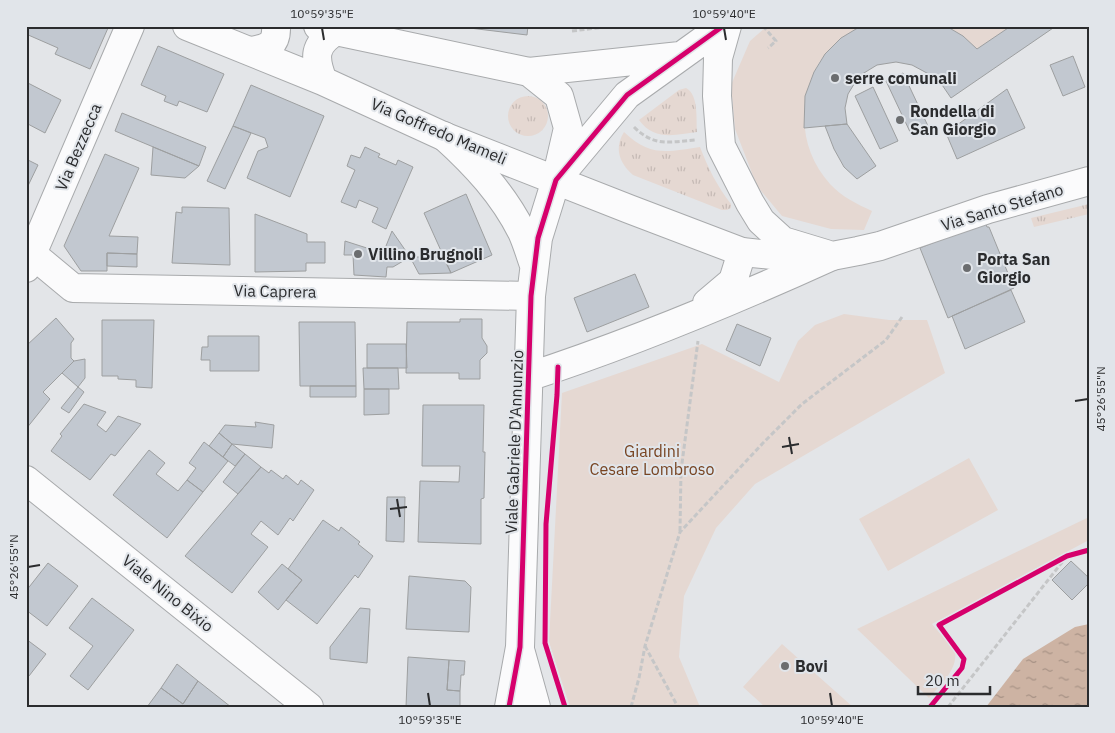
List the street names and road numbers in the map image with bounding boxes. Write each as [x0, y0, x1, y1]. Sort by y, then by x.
street label: Via Goffredo Mameli [368, 93, 510, 169]
street label: Via Bezzecca [51, 100, 106, 194]
street label: Via Santo Stefano [938, 179, 1066, 235]
street label: Via Caprera [233, 280, 317, 302]
street label: Viale Gabriele D'Annunzio [501, 349, 527, 534]
street label: Viale Nino Bixio [118, 550, 218, 636]

